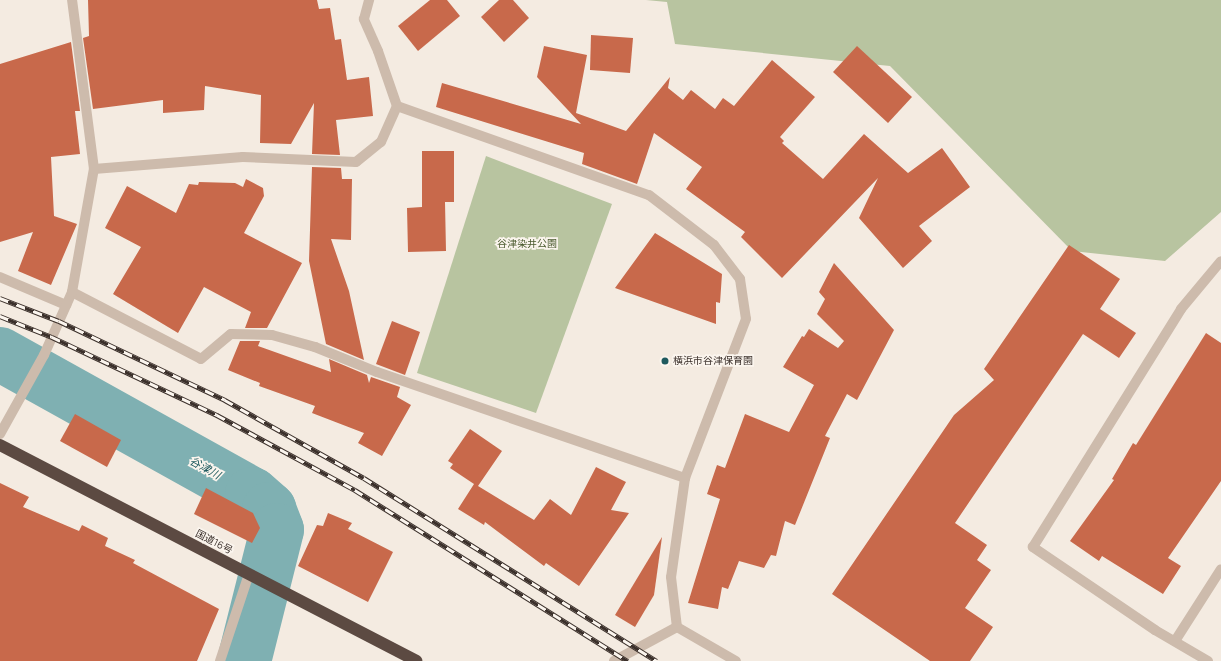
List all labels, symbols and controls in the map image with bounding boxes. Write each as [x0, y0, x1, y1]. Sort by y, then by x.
park label: 谷津染井公園 [497, 238, 557, 250]
place label: 横浜市谷津保育園 [673, 355, 753, 367]
marker: 横浜市谷津保育園 [660, 356, 670, 366]
water label: 谷津川 [187, 454, 223, 482]
street label: 国道16号 [193, 528, 235, 556]

